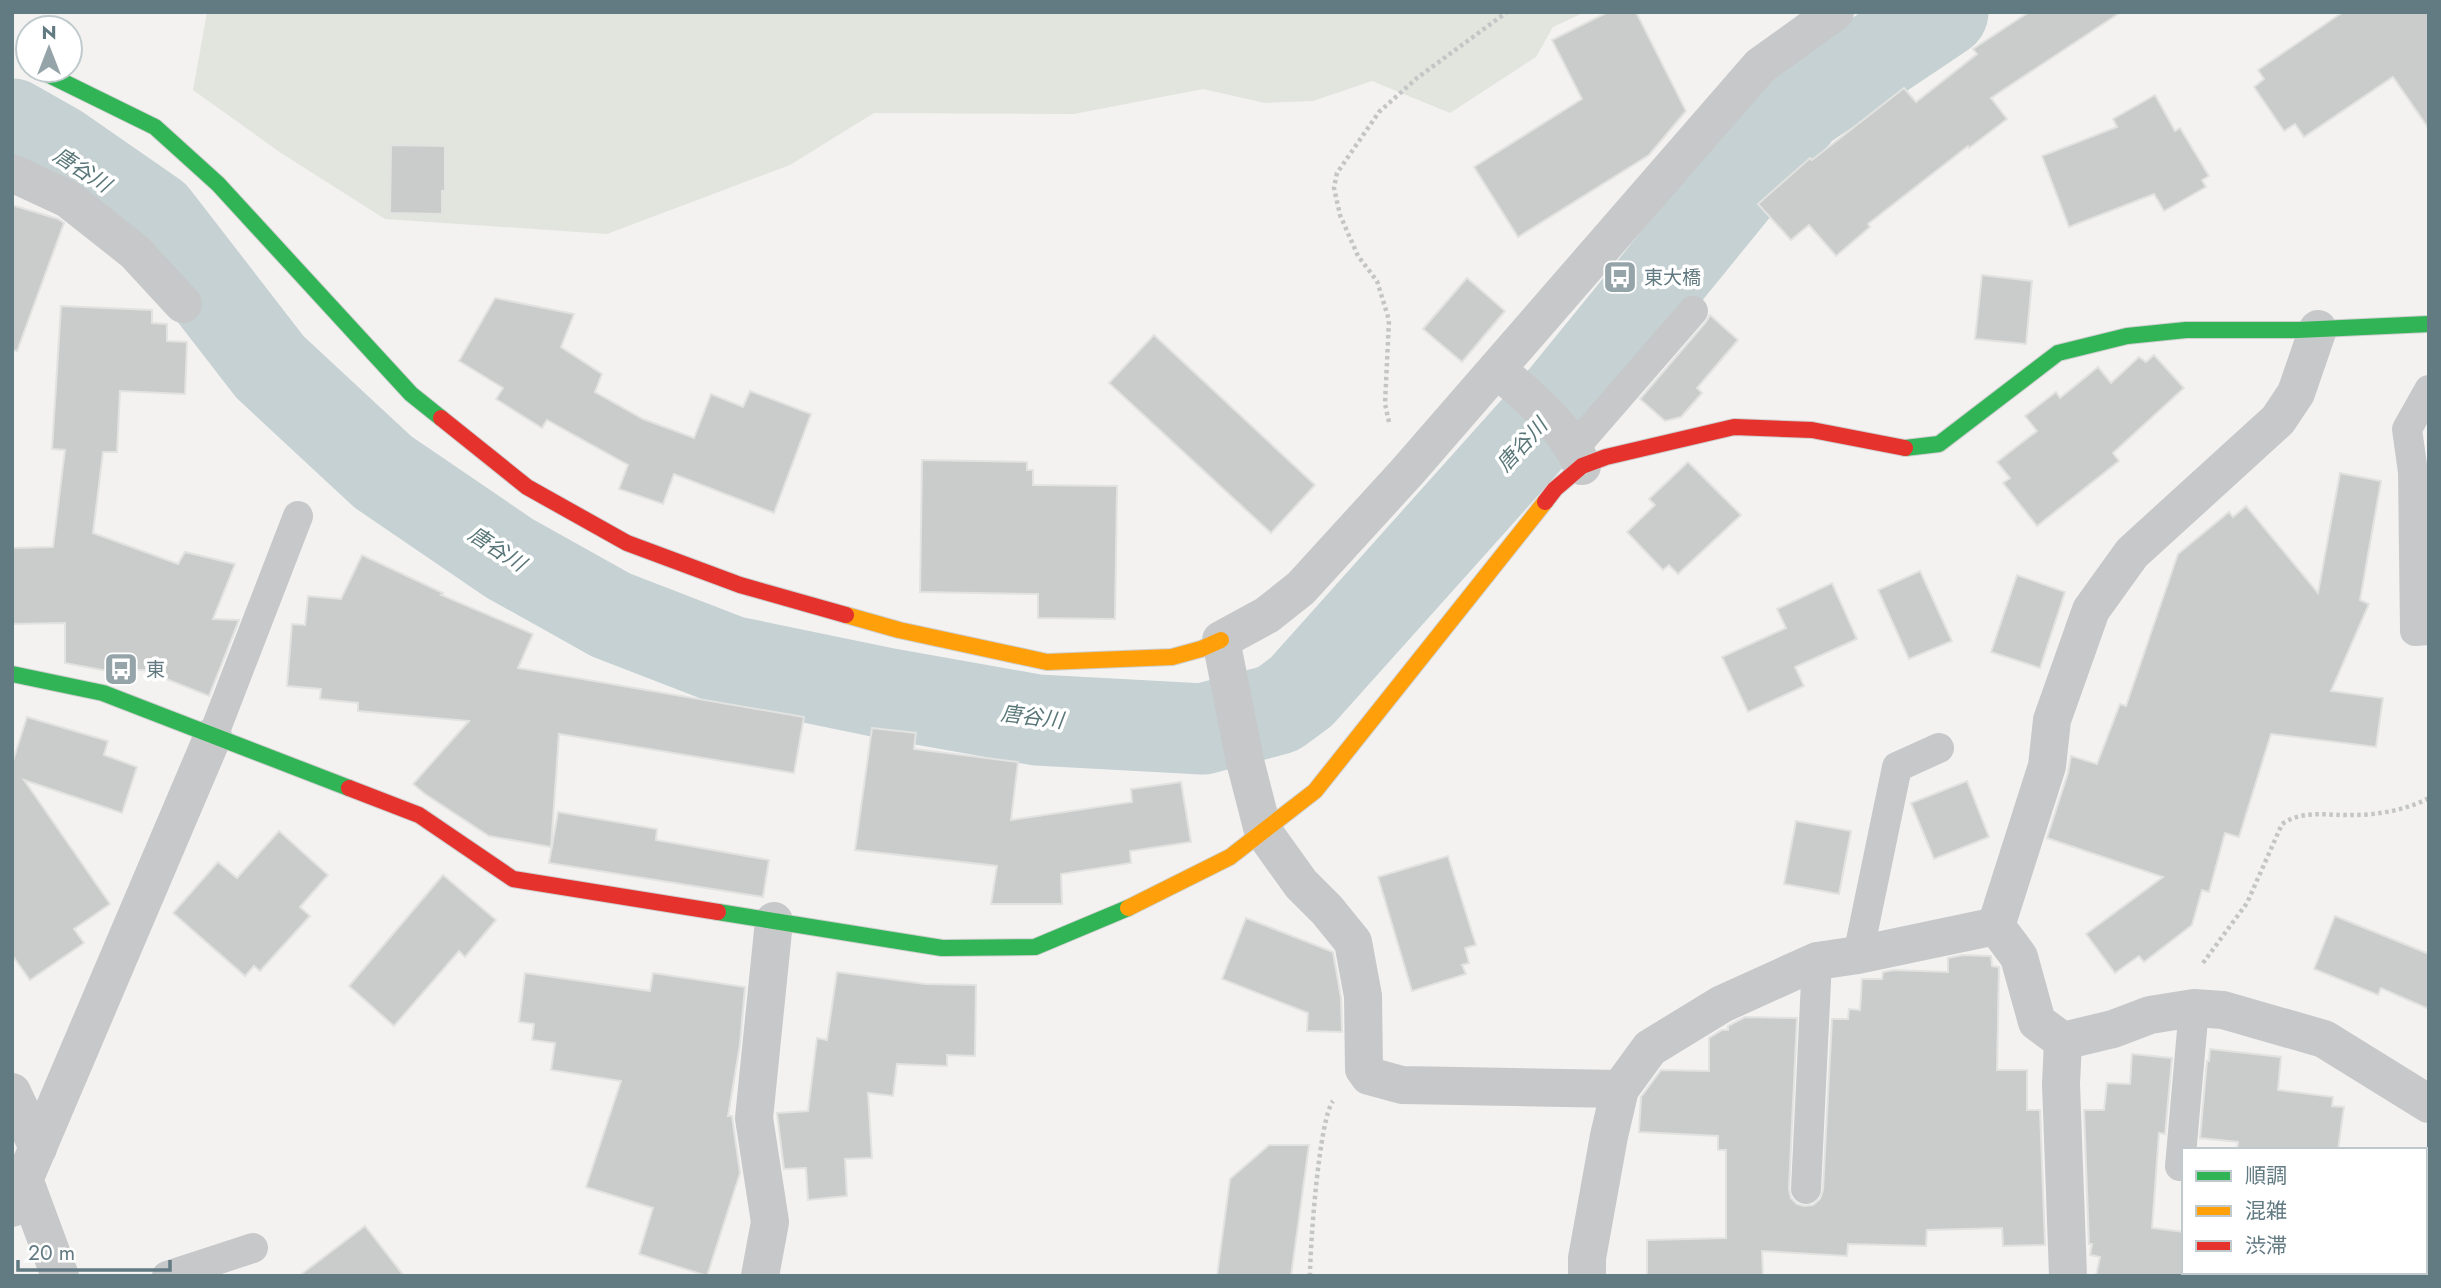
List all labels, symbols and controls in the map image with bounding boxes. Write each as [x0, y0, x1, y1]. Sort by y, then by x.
north arrow [14, 14, 84, 84]
text: N [41, 19, 57, 46]
water label: 唐谷川 [47, 140, 118, 201]
bus stop icon: 東大橋 [1601, 258, 1639, 296]
place label: 東大橋 [1644, 264, 1701, 291]
water label: 唐谷川 [1490, 410, 1556, 478]
water label: 唐谷川 [462, 519, 533, 580]
bus stop icon: 東 [102, 650, 140, 688]
place label: 東 [146, 656, 165, 683]
water label: 唐谷川 [999, 698, 1067, 736]
legend [2182, 1148, 2427, 1274]
text: 順調 [2245, 1161, 2287, 1191]
text: 混雑 [2245, 1196, 2287, 1226]
scale bar [18, 1228, 170, 1272]
text: 渋滞 [2245, 1231, 2287, 1261]
text: 20 m [28, 1238, 75, 1268]

